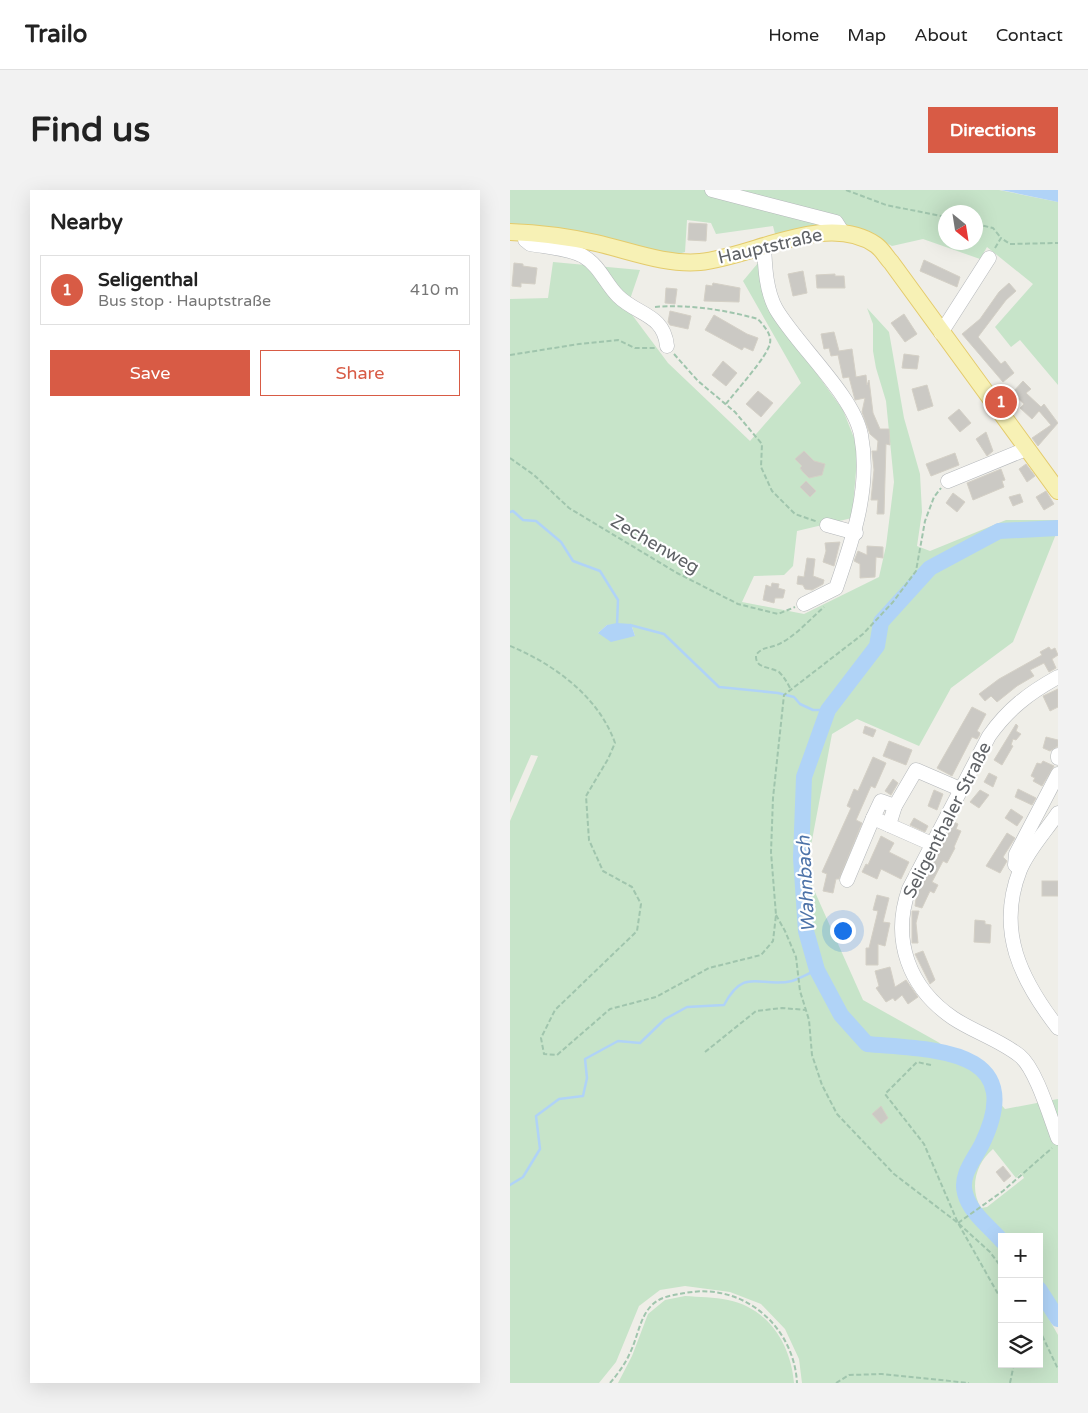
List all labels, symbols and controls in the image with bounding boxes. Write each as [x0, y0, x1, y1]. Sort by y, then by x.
text: Trailo [25, 20, 87, 49]
text: Home [768, 24, 819, 46]
text: Map [847, 24, 886, 46]
text: About [914, 24, 968, 46]
text: Contact [996, 24, 1063, 46]
button: Directions [928, 107, 1058, 153]
text: Find us [30, 109, 150, 151]
north arrow [938, 205, 983, 250]
text: Nearby [50, 210, 123, 235]
street label: Hauptstraße [716, 223, 824, 269]
text: Seligenthal [98, 269, 198, 291]
text: 1 [62, 280, 72, 300]
text: 410 m [410, 280, 459, 300]
text: Bus stop · Hauptstraße [98, 291, 271, 311]
button: Save [50, 350, 250, 396]
button: Share [260, 350, 460, 396]
pin: 1 [985, 383, 1017, 421]
street label: Zechenweg [607, 510, 703, 578]
street label: Seligenthaler Straße [898, 738, 996, 902]
water label: Wahnbach [792, 835, 820, 933]
your location [830, 918, 856, 944]
map controls [998, 1233, 1043, 1368]
button: + [998, 1233, 1043, 1278]
button: − [998, 1278, 1043, 1323]
button: layers [998, 1323, 1043, 1368]

